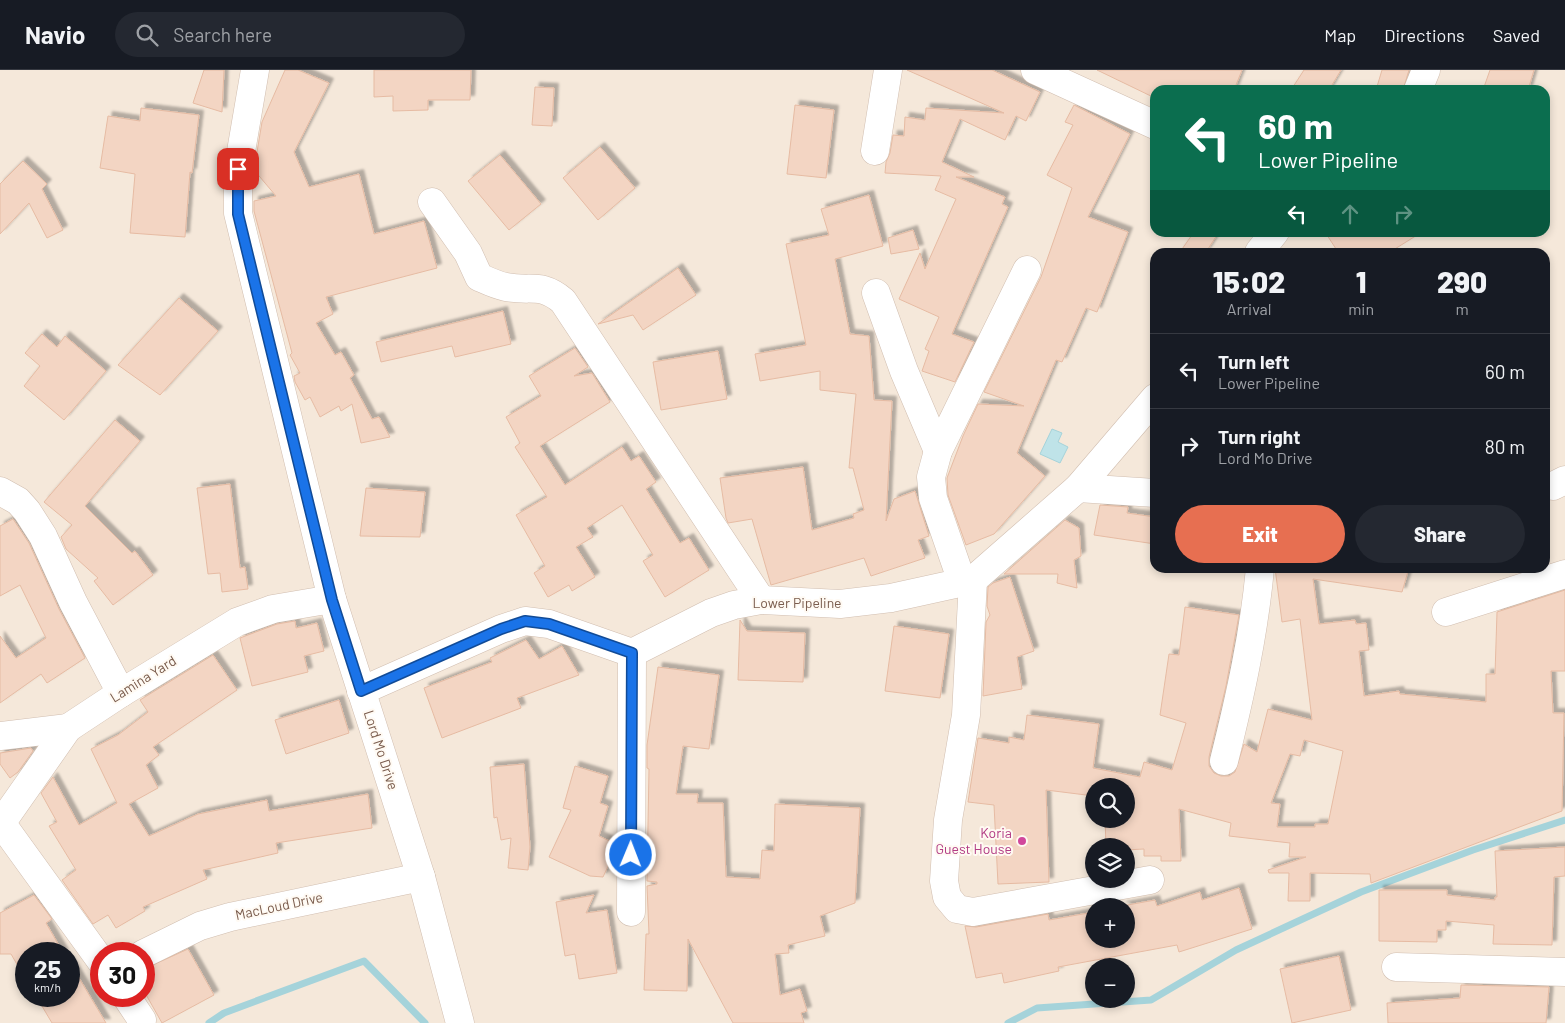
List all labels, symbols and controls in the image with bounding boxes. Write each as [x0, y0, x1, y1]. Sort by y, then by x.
search box [115, 12, 465, 57]
text: Navio [25, 20, 85, 49]
icon: search [133, 21, 161, 49]
text: Search here [173, 23, 272, 46]
text: Map [1324, 24, 1356, 46]
text: Directions [1384, 24, 1465, 46]
text: Saved [1493, 24, 1540, 46]
text: 60 m [1258, 104, 1333, 146]
icon: left [1175, 105, 1240, 170]
text: Lower Pipeline [1258, 146, 1398, 172]
pin [217, 148, 259, 190]
icon: arrive [224, 155, 252, 183]
icon: left [1283, 200, 1311, 228]
icon: ahead [1336, 200, 1364, 228]
icon: right [1389, 200, 1417, 228]
text: 15:02 [1213, 263, 1285, 299]
text: 1 [1356, 263, 1366, 299]
text: 290 [1437, 263, 1487, 299]
text: Arrival [1227, 299, 1271, 318]
text: min [1348, 299, 1374, 318]
text: m [1455, 299, 1469, 318]
text: Turn left [1218, 350, 1289, 373]
icon: left [1175, 357, 1203, 385]
text: 60 m [1485, 360, 1525, 383]
text: Lower Pipeline [1218, 373, 1320, 392]
text: Turn right [1218, 425, 1300, 448]
icon: right [1175, 432, 1203, 460]
text: 80 m [1485, 435, 1525, 458]
text: Lord Mo Drive [1218, 448, 1313, 467]
button: Exit [1175, 505, 1345, 563]
button: Share [1355, 505, 1525, 563]
street label: Lower Pipeline [752, 594, 842, 611]
street label: Lamina Yard [106, 652, 179, 706]
street label: Lord Mo Drive [361, 708, 402, 792]
map controls [1085, 778, 1135, 1008]
button: search [1085, 778, 1135, 828]
place label: Koria Guest House [935, 824, 1012, 857]
position arrow [604, 828, 656, 880]
marker: Koria Guest House [1016, 835, 1028, 847]
button: layers [1085, 838, 1135, 888]
street label: MacLoud Drive [234, 888, 324, 923]
button: + [1085, 898, 1135, 948]
speed limit sign: 30 [90, 942, 155, 1007]
text: 25 [34, 953, 61, 983]
button: − [1085, 958, 1135, 1008]
text: km/h [34, 980, 61, 994]

